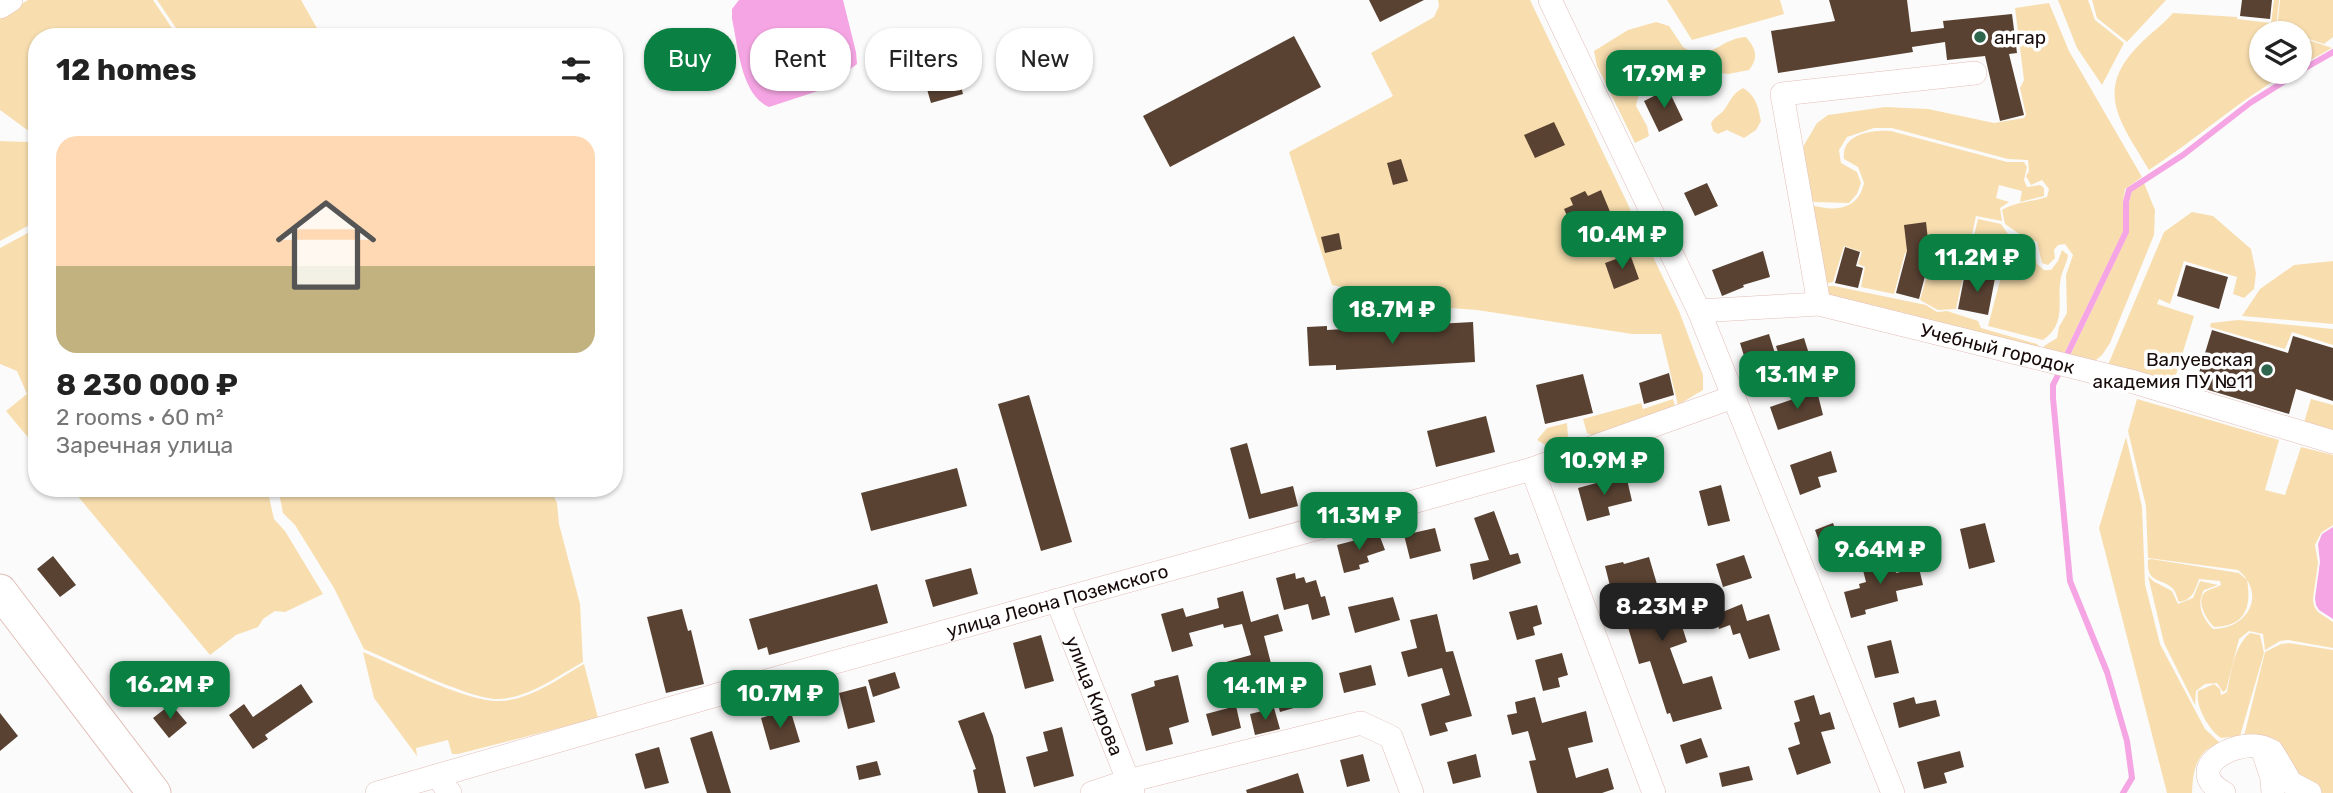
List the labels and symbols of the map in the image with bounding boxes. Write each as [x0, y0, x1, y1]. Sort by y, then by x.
place label: ангар [1994, 26, 2046, 49]
marker: ангар [1972, 29, 1988, 45]
pin: 17.9M ₽ [1599, 50, 1729, 110]
pin: 10.4M ₽ [1557, 212, 1687, 271]
pin: 11.2M ₽ [1912, 234, 2042, 294]
pin: 18.7M ₽ [1327, 286, 1457, 346]
street label: Учебный городок [1918, 318, 2077, 378]
place label: Валуевская академия ПУ №11 [2093, 348, 2253, 393]
pin: 13.1M ₽ [1732, 352, 1862, 411]
marker: Валуевская академия ПУ №11 [2259, 362, 2275, 378]
pin: 10.9M ₽ [1539, 438, 1669, 497]
pin: 11.3M ₽ [1294, 492, 1424, 552]
pin: 9.64M ₽ [1815, 526, 1945, 586]
street label: улица Леона Поземского [944, 559, 1171, 642]
pin: 8.23M ₽ [1597, 584, 1727, 643]
street label: улица Кирова [1061, 633, 1129, 759]
pin: 16.2M ₽ [105, 662, 235, 721]
pin: 14.1M ₽ [1200, 662, 1330, 722]
pin: 10.7M ₽ [715, 670, 845, 730]

